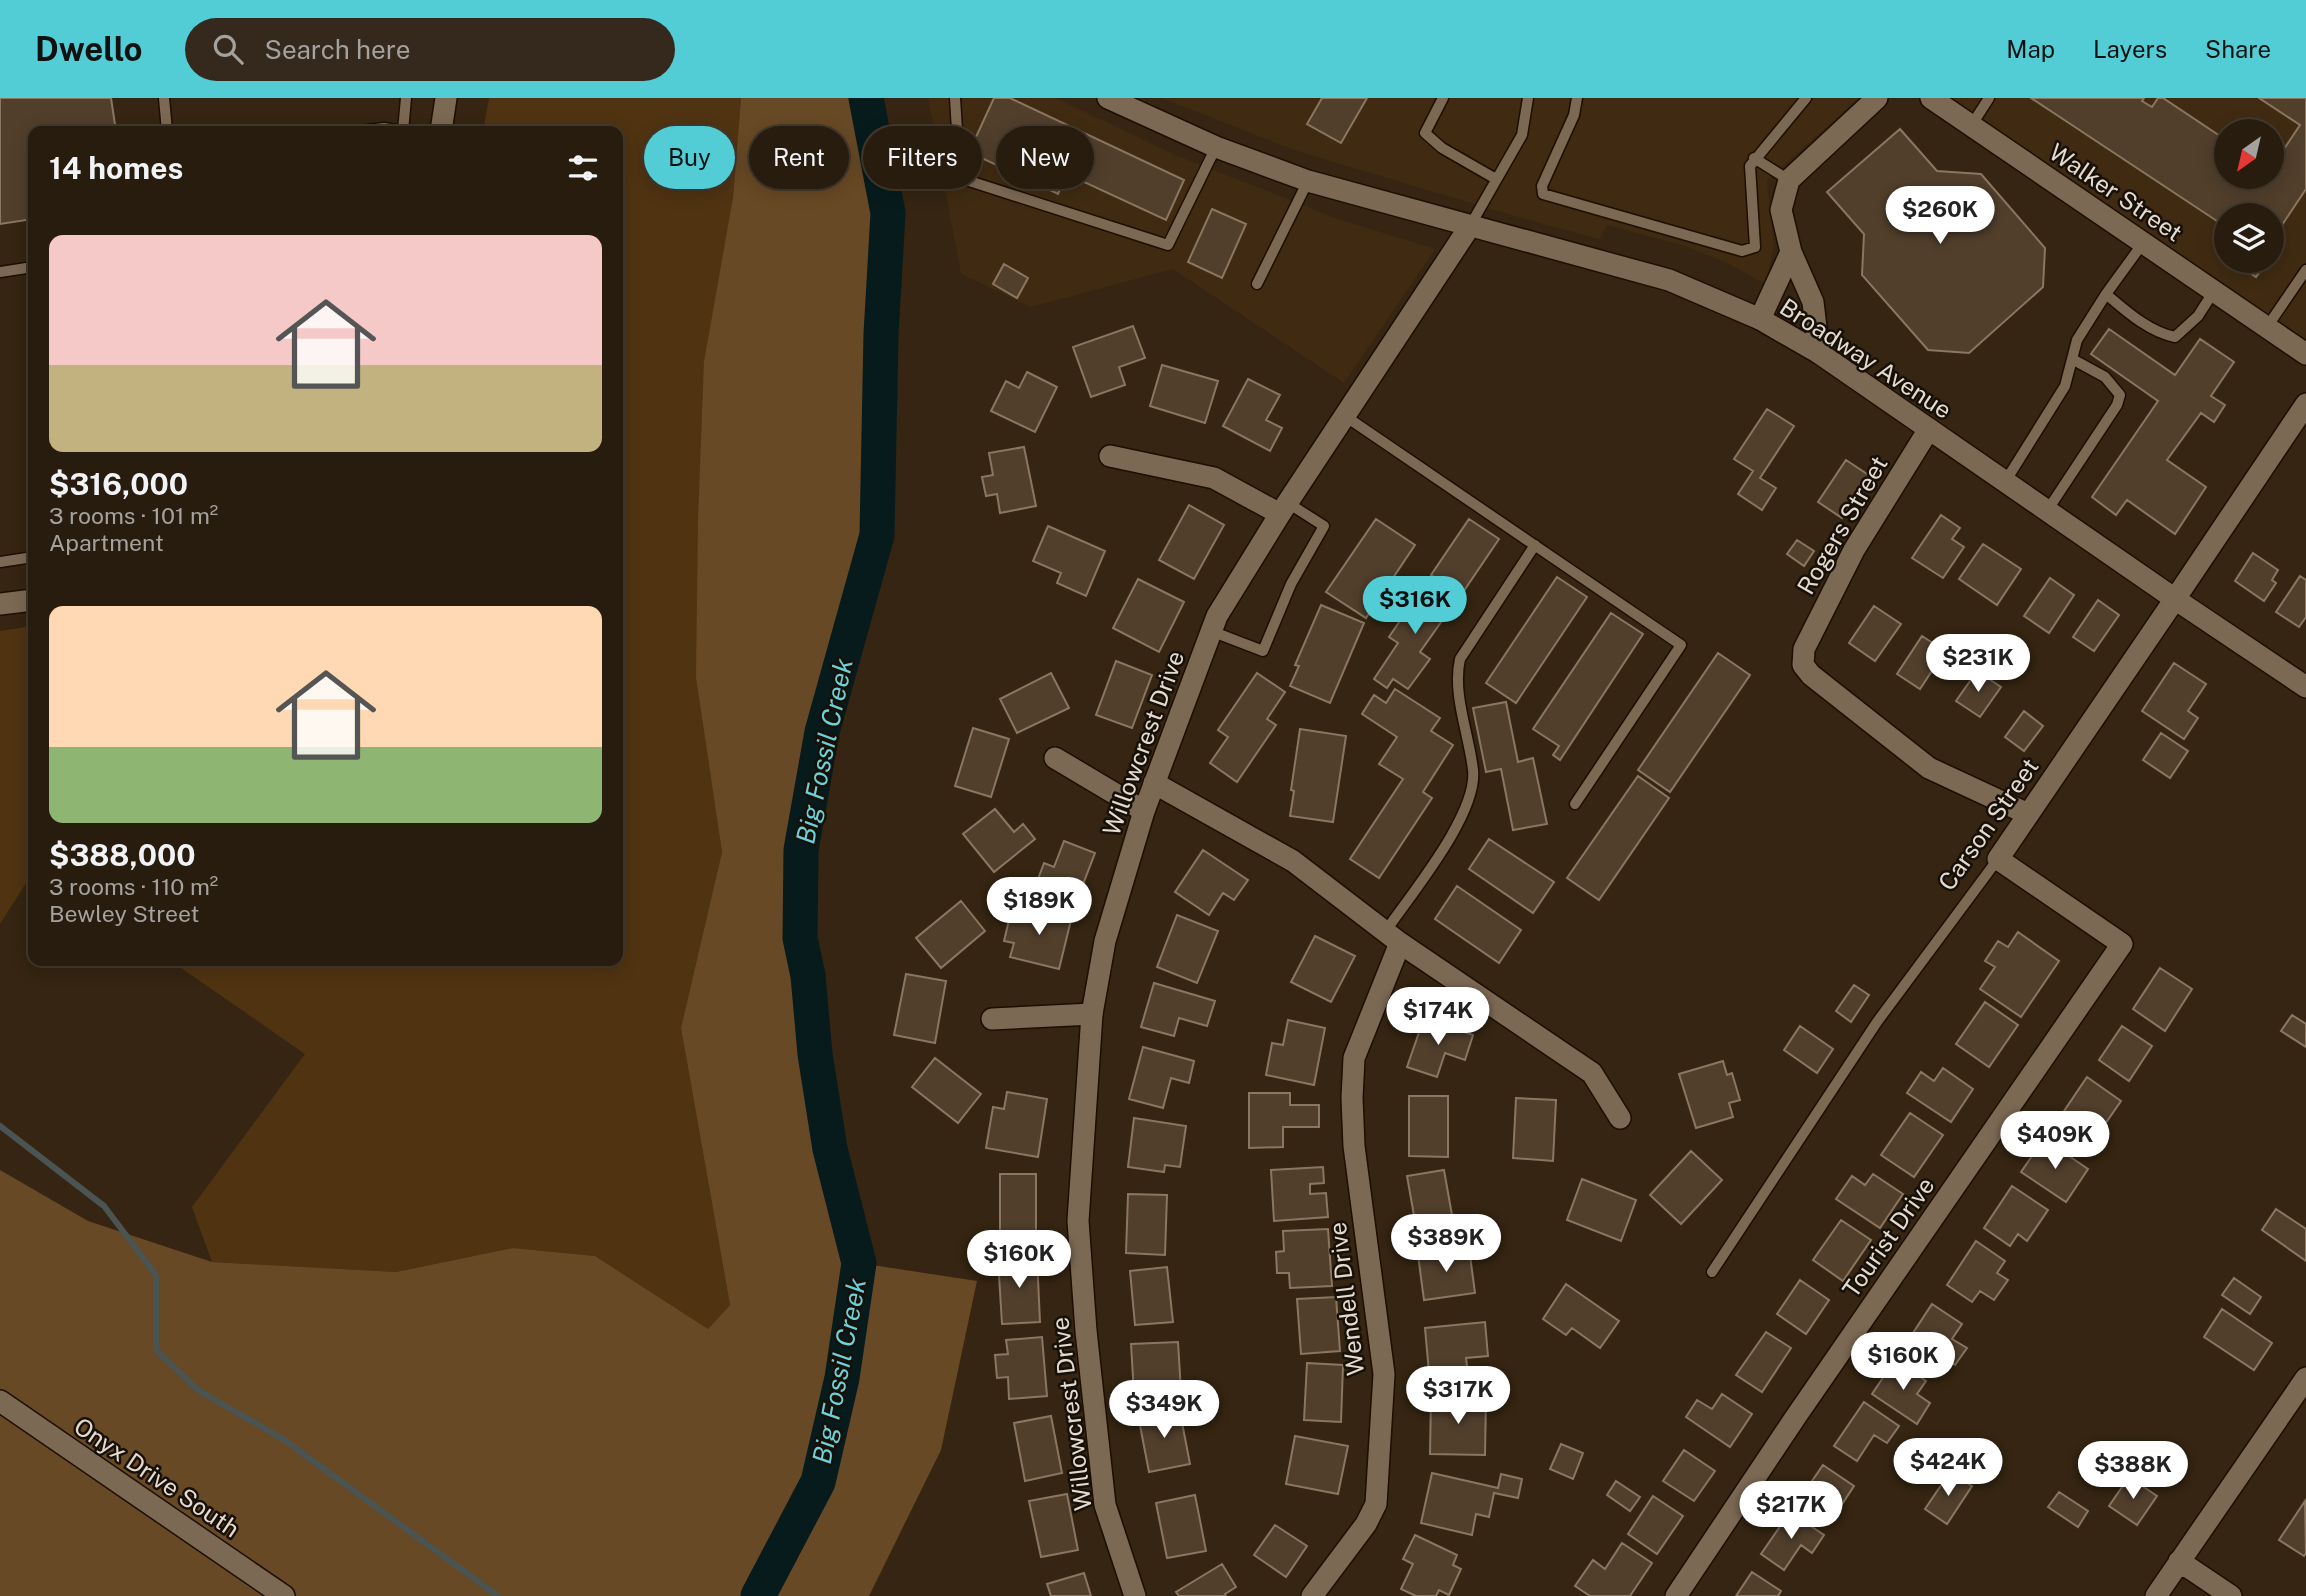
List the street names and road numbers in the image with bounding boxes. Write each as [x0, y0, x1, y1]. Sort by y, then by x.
street label: Walker Street [2044, 137, 2188, 247]
street label: Broadway Avenue [1775, 292, 1957, 424]
street label: Rogers Street [1791, 451, 1893, 599]
street label: Willowcrest Drive [1097, 647, 1189, 839]
street label: Carson Street [1932, 753, 2044, 895]
street label: Tourist Drive [1836, 1172, 1940, 1302]
street label: Wendell Drive [1323, 1221, 1369, 1377]
street label: Willowcrest Drive [1045, 1316, 1097, 1512]
street label: Onyx Drive South [69, 1411, 245, 1543]

